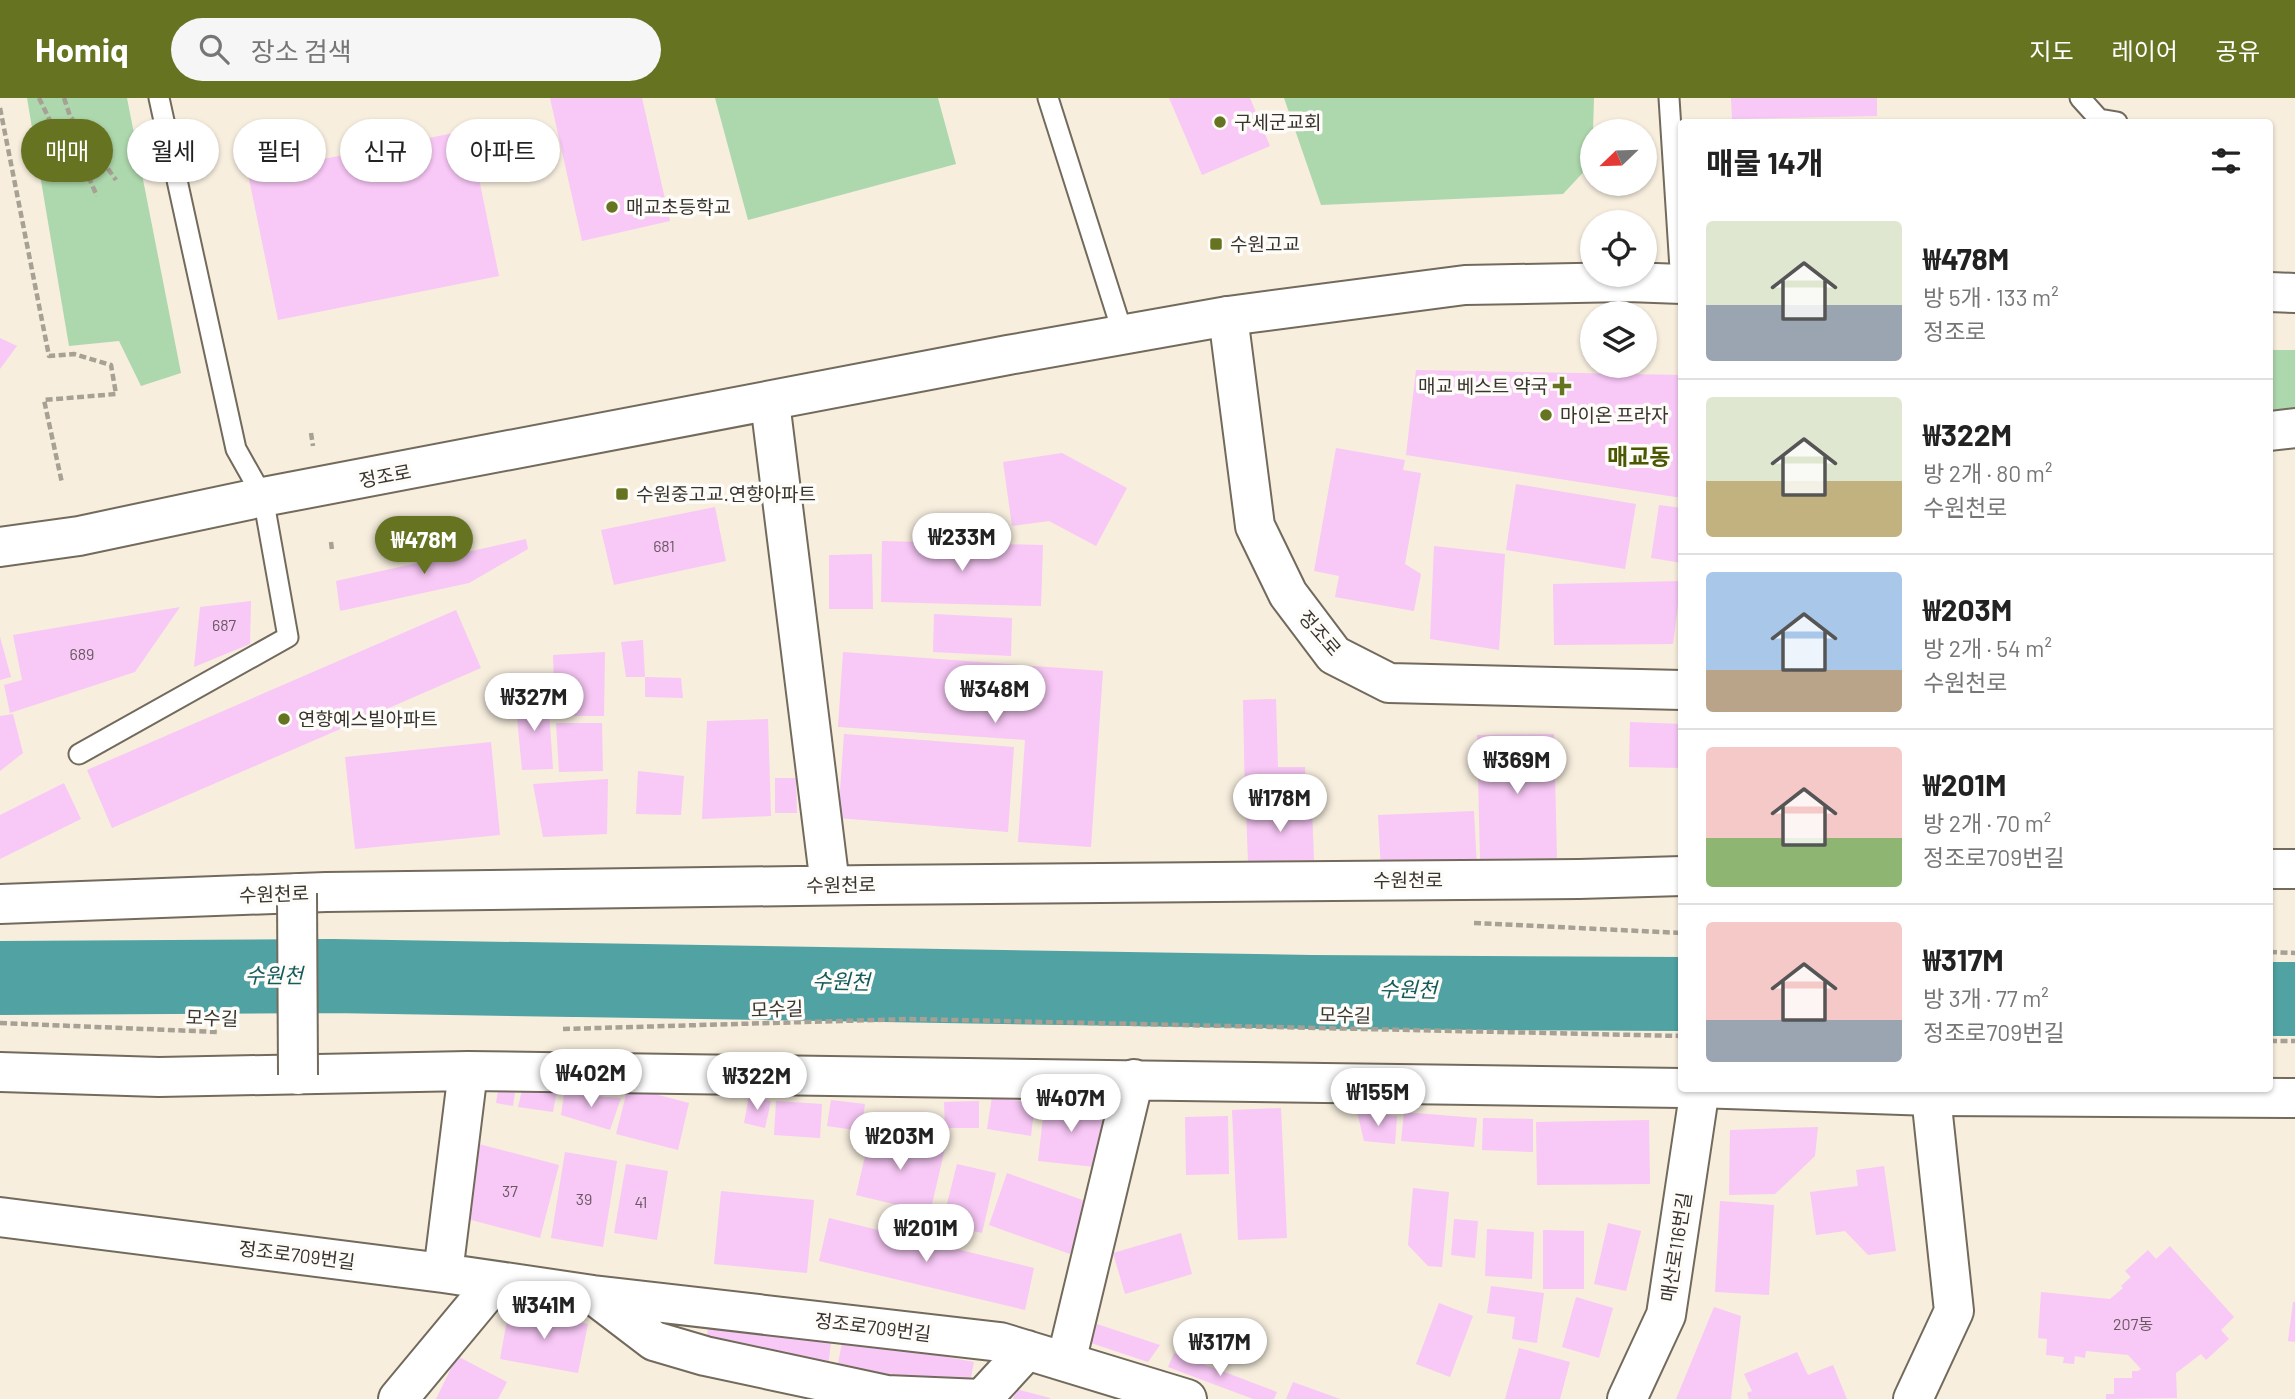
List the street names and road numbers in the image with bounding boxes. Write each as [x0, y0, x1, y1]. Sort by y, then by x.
street label: 정조로 [357, 459, 413, 492]
street label: 정조로 [1294, 605, 1346, 660]
street label: 수원천로 [1373, 868, 1443, 891]
street label: 수원천로 [806, 872, 876, 897]
street label: 수원천로 [239, 881, 309, 906]
street label: 모수길 [750, 996, 804, 1021]
street label: 모수길 [1319, 1003, 1371, 1026]
street label: 모수길 [185, 1005, 239, 1030]
street label: 매산로116번길 [1656, 1191, 1696, 1303]
street label: 정조로709번길 [238, 1236, 357, 1273]
street label: 정조로709번길 [814, 1308, 933, 1345]

